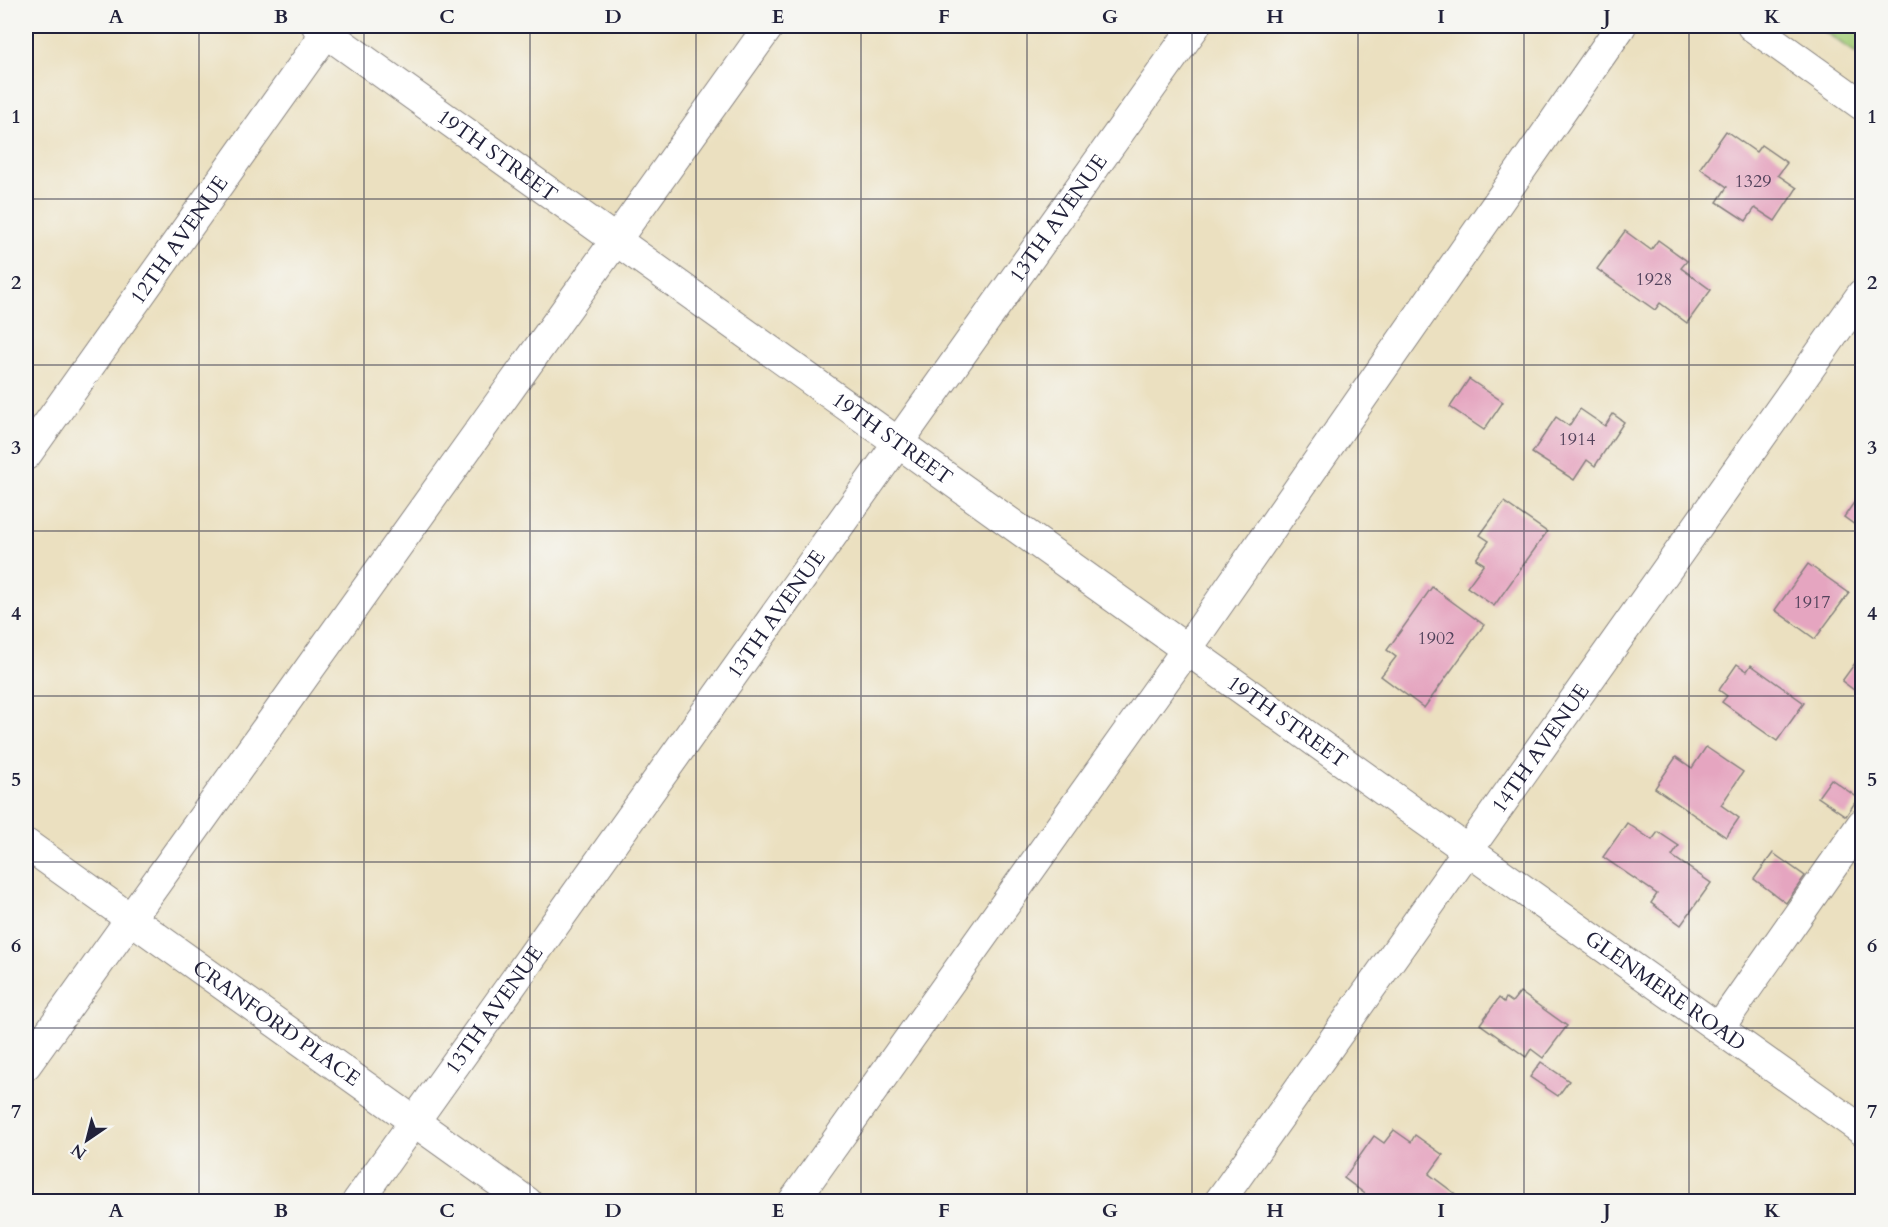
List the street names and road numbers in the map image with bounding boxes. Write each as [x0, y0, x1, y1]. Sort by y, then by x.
street label: 19TH STREET [431, 102, 564, 208]
street label: 13TH AVENUE [1002, 148, 1114, 288]
street label: 12TH AVENUE [123, 170, 235, 310]
street label: 19TH STREET [826, 385, 959, 492]
street label: 13TH AVENUE [720, 544, 832, 684]
street label: 19TH STREET [1221, 668, 1354, 775]
street label: 14TH AVENUE [1485, 678, 1596, 818]
street label: GLENMERE ROAD [1579, 924, 1752, 1058]
street label: 13TH AVENUE [438, 940, 550, 1080]
street label: CRANFORD PLACE [187, 953, 366, 1093]

